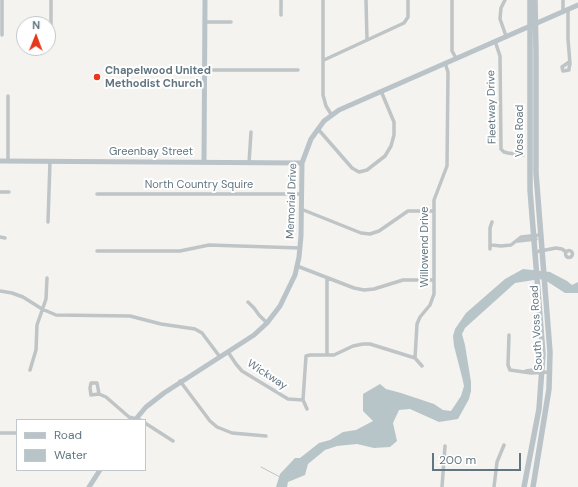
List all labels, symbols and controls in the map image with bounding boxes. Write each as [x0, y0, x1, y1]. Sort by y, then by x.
north arrow [16, 16, 56, 56]
text: N [32, 18, 40, 32]
place label: Chapelwood United Methodist Church [105, 64, 211, 90]
street label: Fleetway Drive [485, 70, 499, 144]
marker: Chapelwood United Methodist Church [92, 72, 102, 82]
street label: Voss Road [513, 105, 527, 157]
street label: Greenbay Street [109, 145, 193, 159]
street label: Memorial Drive [284, 163, 300, 239]
street label: North Country Squire [145, 178, 253, 192]
street label: Willowend Drive [418, 206, 432, 288]
street label: South Voss Road [528, 285, 546, 371]
street label: Wickway [244, 357, 290, 393]
legend [16, 419, 146, 471]
text: Road [54, 427, 82, 443]
scale bar [434, 445, 523, 471]
text: Water [54, 447, 87, 463]
text: 200 m [439, 452, 476, 468]

